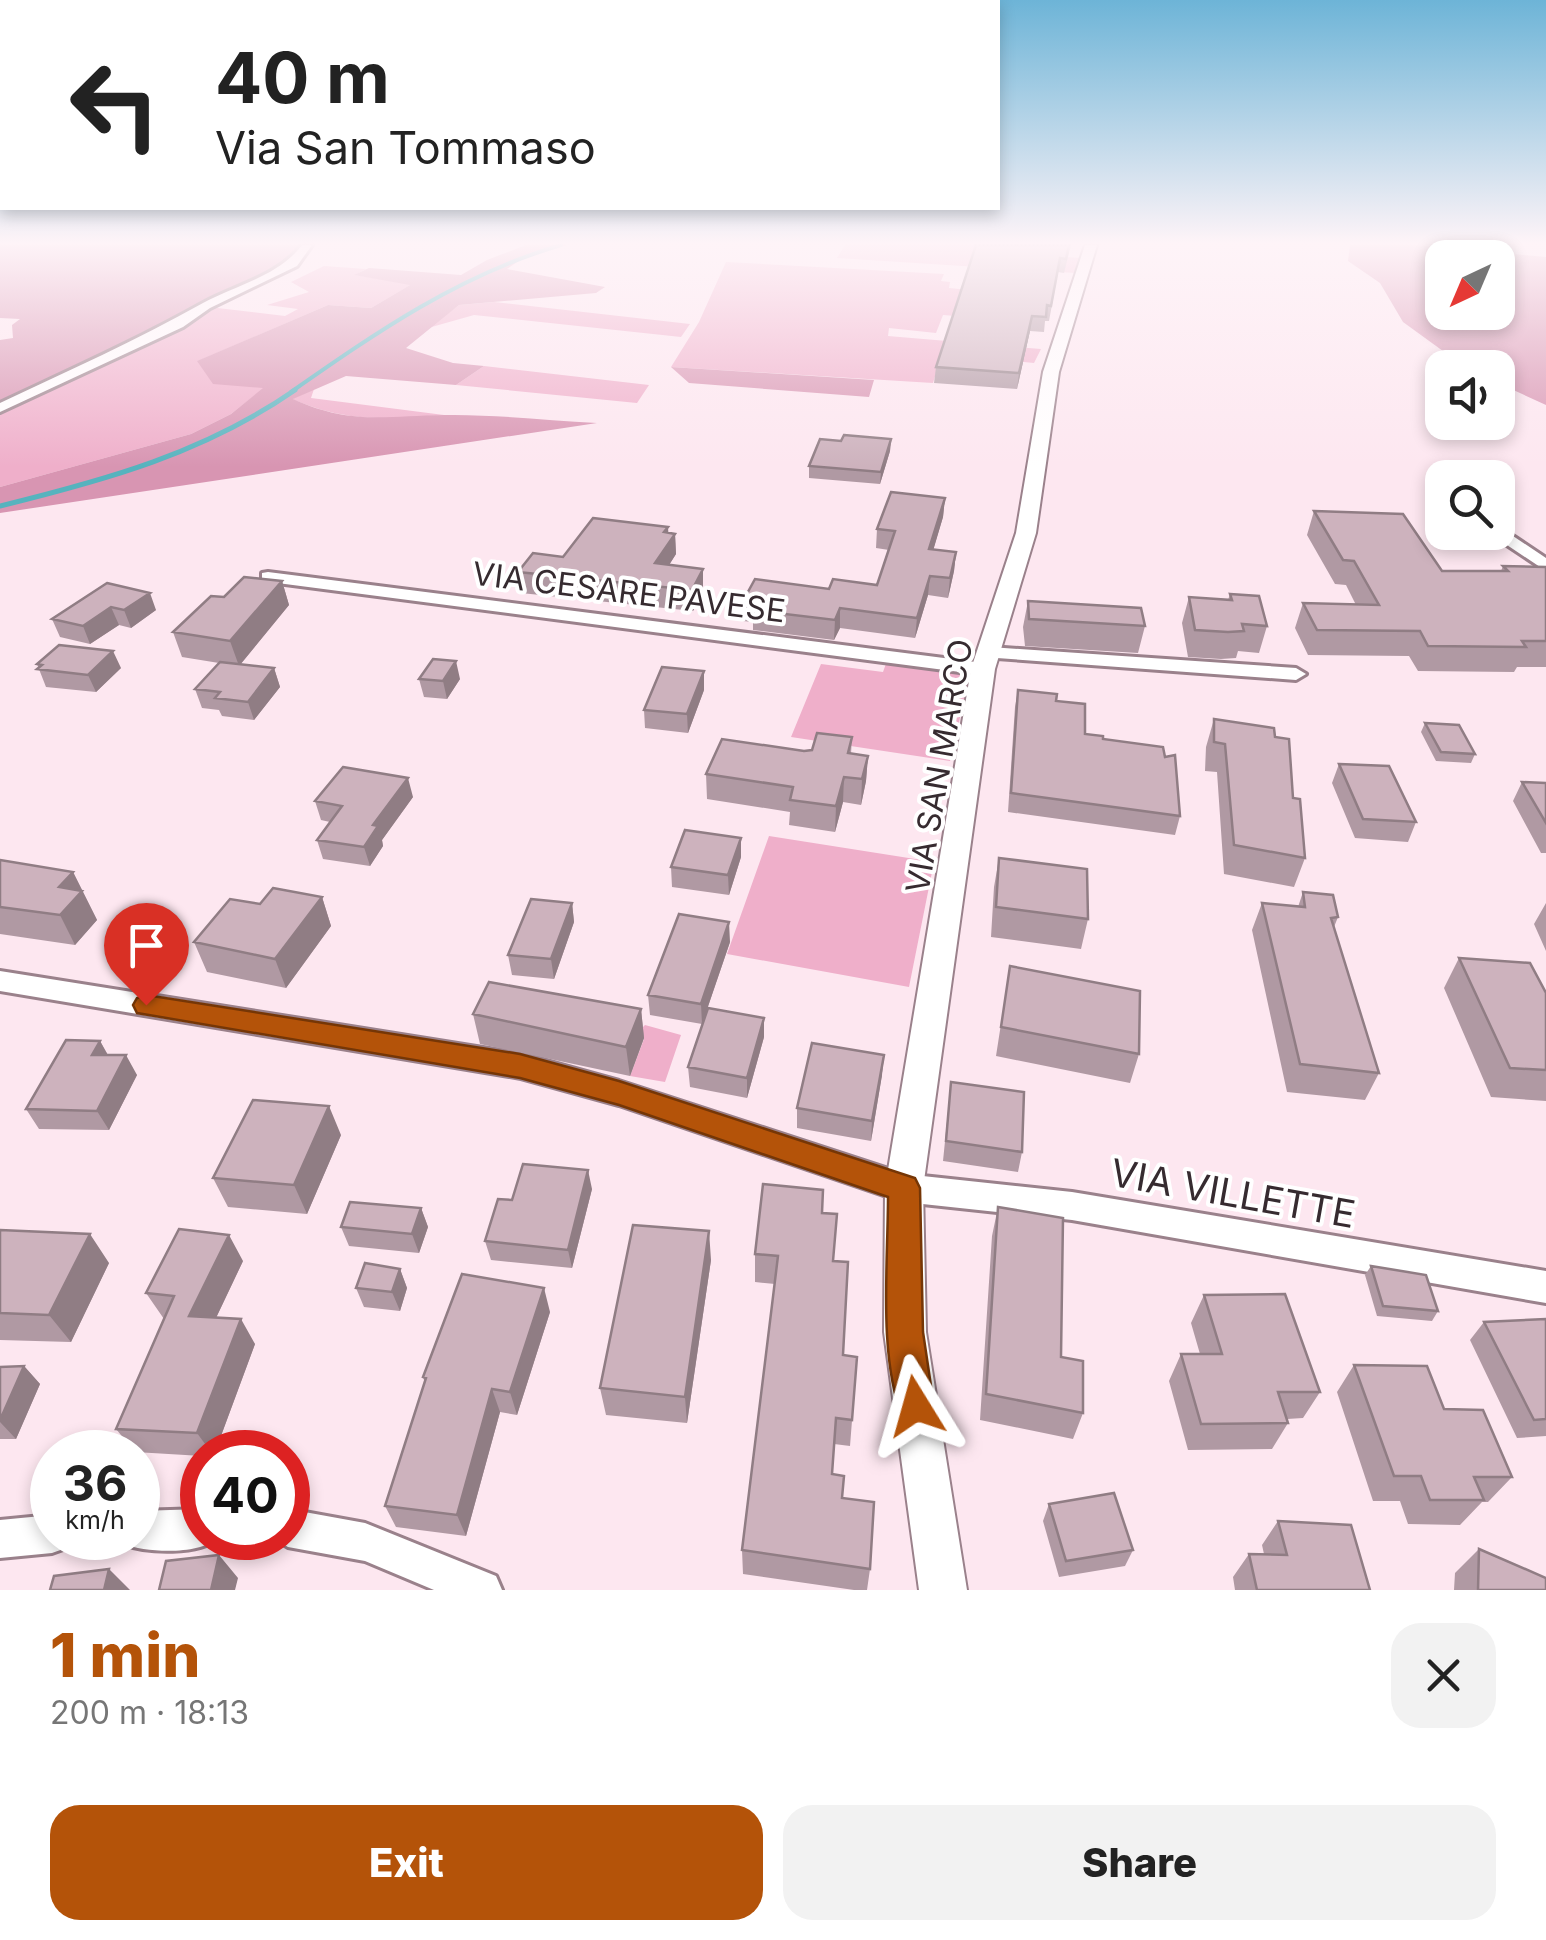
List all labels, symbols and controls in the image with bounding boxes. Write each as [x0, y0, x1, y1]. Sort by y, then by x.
text: 40 m [215, 35, 390, 120]
icon: left [50, 40, 180, 170]
text: Via San Tommaso [215, 120, 596, 175]
north arrow [1425, 240, 1515, 330]
map controls [1425, 240, 1515, 550]
button: sound [1425, 350, 1515, 440]
button: search [1425, 460, 1515, 550]
street label: VIA CESARE PAVESE [470, 553, 788, 631]
street label: VIA SAN MARCO [897, 636, 981, 896]
pin [104, 903, 189, 1006]
icon: arrive [119, 918, 174, 973]
street label: VIA VILLETTE [1107, 1149, 1359, 1237]
position arrow [864, 1354, 968, 1458]
speed limit sign: 40 [180, 1430, 310, 1560]
text: 36 [63, 1453, 127, 1513]
text: km/h [65, 1505, 125, 1535]
text: 1 min [50, 1619, 200, 1691]
button: close [1391, 1623, 1496, 1728]
text: 200 m · 18:13 [50, 1693, 249, 1732]
button: Exit [50, 1805, 763, 1920]
button: Share [783, 1805, 1496, 1920]

